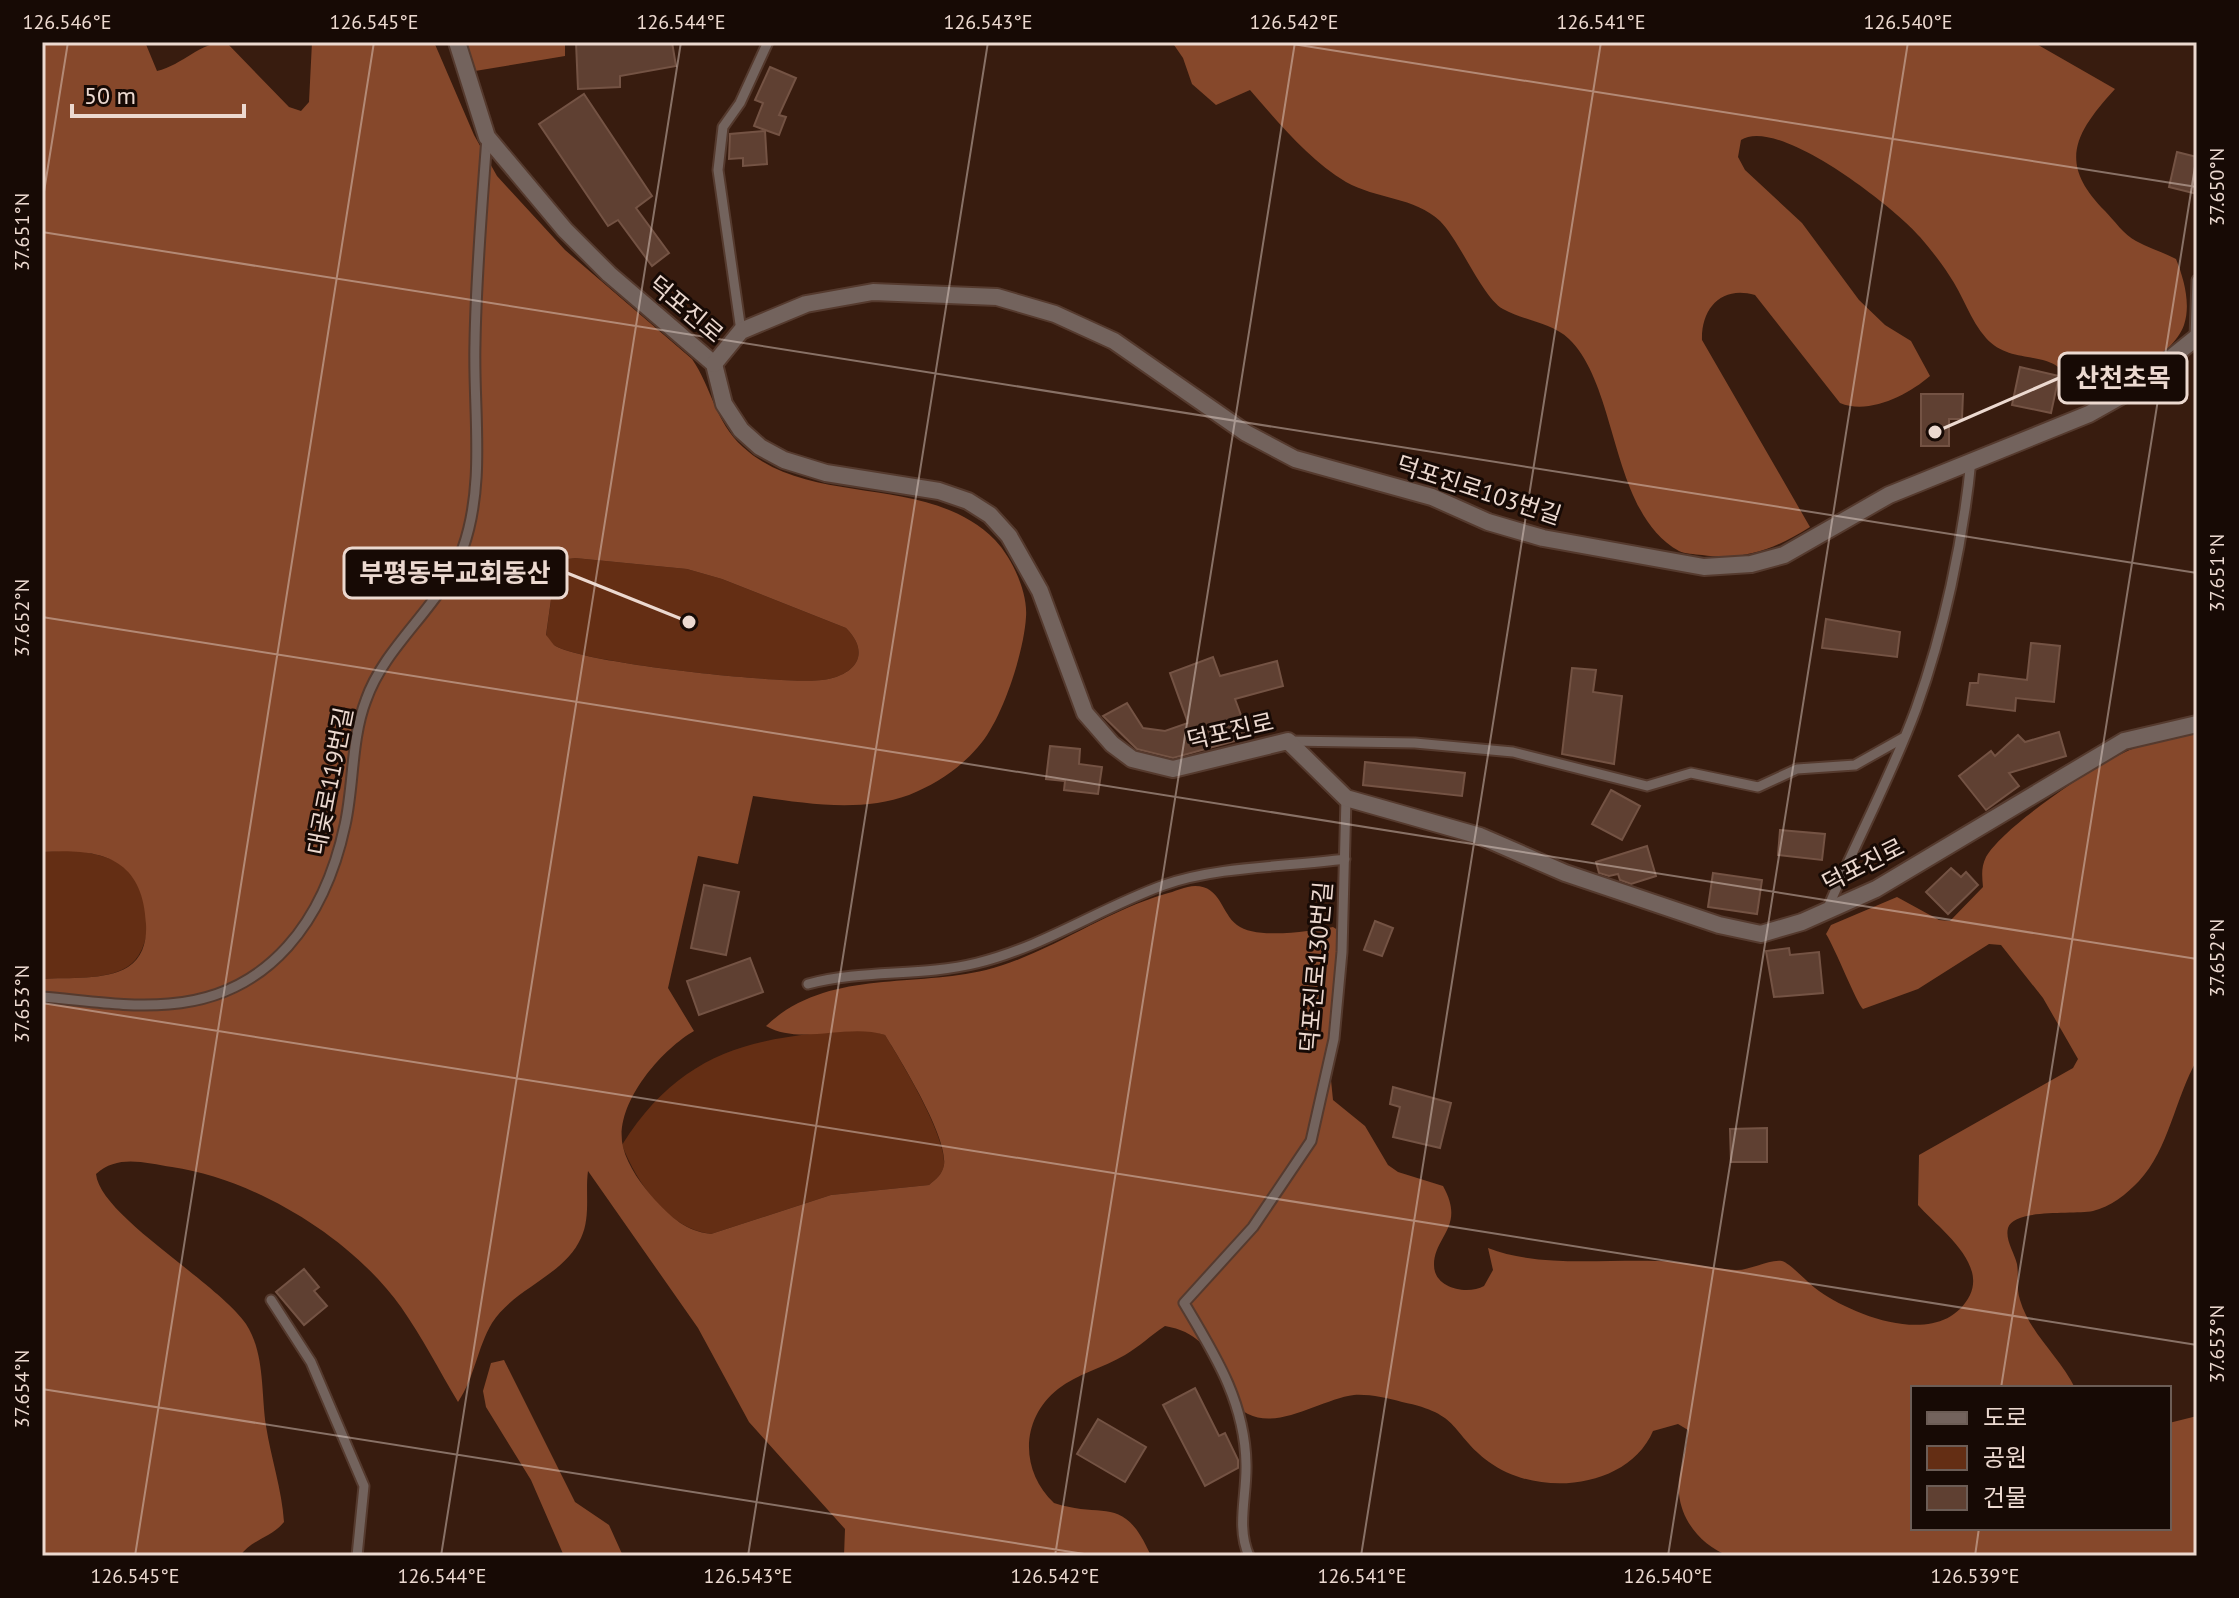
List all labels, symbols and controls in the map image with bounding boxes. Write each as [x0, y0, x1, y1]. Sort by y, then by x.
text: 126.546°E [23, 9, 111, 35]
text: 126.545°E [330, 9, 418, 35]
text: 126.544°E [637, 9, 725, 35]
text: 126.543°E [944, 9, 1032, 35]
text: 126.542°E [1250, 9, 1338, 35]
text: 126.541°E [1557, 9, 1645, 35]
text: 126.540°E [1864, 9, 1952, 35]
scale bar [72, 68, 244, 118]
text: 50 m [84, 80, 136, 111]
text: 37.650°N [2204, 148, 2230, 226]
text: 37.651°N [9, 193, 35, 271]
street label: 덕포진로 [642, 269, 730, 349]
callout: 산천초목 [2059, 353, 2187, 403]
text: 산천초목 [2075, 361, 2171, 394]
street label: 덕포진로103번길 [1393, 449, 1565, 531]
text: 37.651°N [2204, 534, 2230, 612]
callout: 부평동부교회동산 [344, 548, 567, 598]
text: 부평동부교회동산 [359, 556, 551, 589]
text: 37.652°N [9, 579, 35, 657]
street label: 대곶로119번길 [301, 705, 359, 857]
street label: 덕포진로 [1183, 706, 1277, 756]
street label: 덕포진로 [1817, 831, 1909, 899]
street label: 덕포진로130번길 [1293, 880, 1339, 1054]
text: 37.652°N [2204, 919, 2230, 997]
text: 37.653°N [9, 965, 35, 1043]
text: 37.653°N [2204, 1305, 2230, 1383]
text: 37.654°N [9, 1350, 35, 1428]
legend [1911, 1386, 2171, 1530]
text: 도로 [1983, 1402, 2027, 1433]
text: 공원 [1983, 1442, 2027, 1473]
text: 건물 [1983, 1482, 2027, 1513]
text: 126.545°E [91, 1563, 179, 1589]
text: 126.544°E [398, 1563, 486, 1589]
text: 126.543°E [704, 1563, 792, 1589]
text: 126.542°E [1011, 1563, 1099, 1589]
text: 126.541°E [1318, 1563, 1406, 1589]
text: 126.540°E [1624, 1563, 1712, 1589]
text: 126.539°E [1931, 1563, 2019, 1589]

